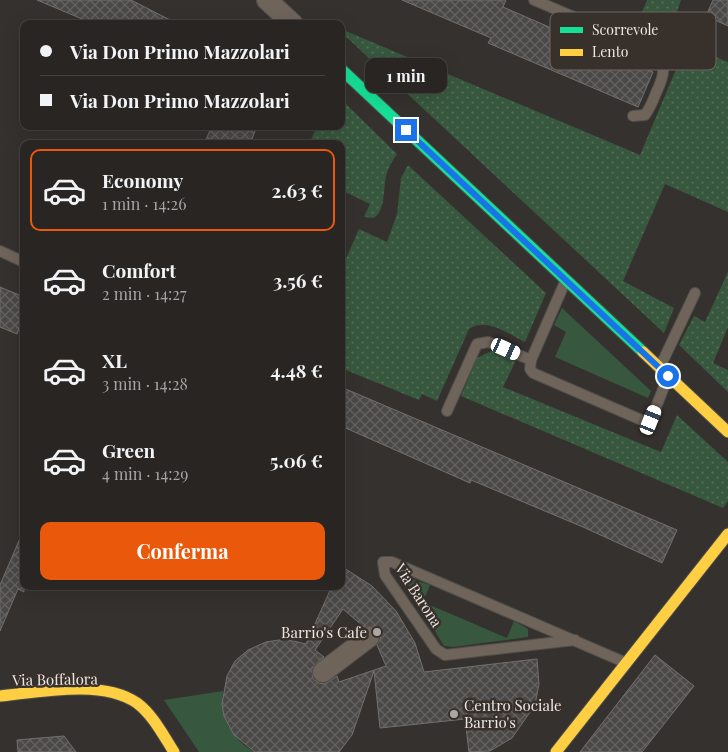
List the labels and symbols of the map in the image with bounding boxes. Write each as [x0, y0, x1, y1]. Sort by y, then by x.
legend [550, 12, 716, 70]
text: Scorrevole [592, 20, 658, 39]
text: Lento [592, 42, 629, 61]
callout: 1 min [365, 58, 447, 92]
route end [395, 119, 417, 141]
car [489, 336, 522, 362]
route start [657, 365, 679, 387]
car [638, 403, 663, 437]
street label: Via Barona [390, 558, 447, 631]
place label: Barrio's Cafe [281, 622, 367, 642]
marker: Barrio's Cafe [371, 626, 383, 638]
street label: Via Boffalora [11, 668, 99, 690]
place label: Centro Sociale Barrio's [464, 695, 562, 732]
marker: Centro Sociale Barrio's [448, 708, 460, 720]

